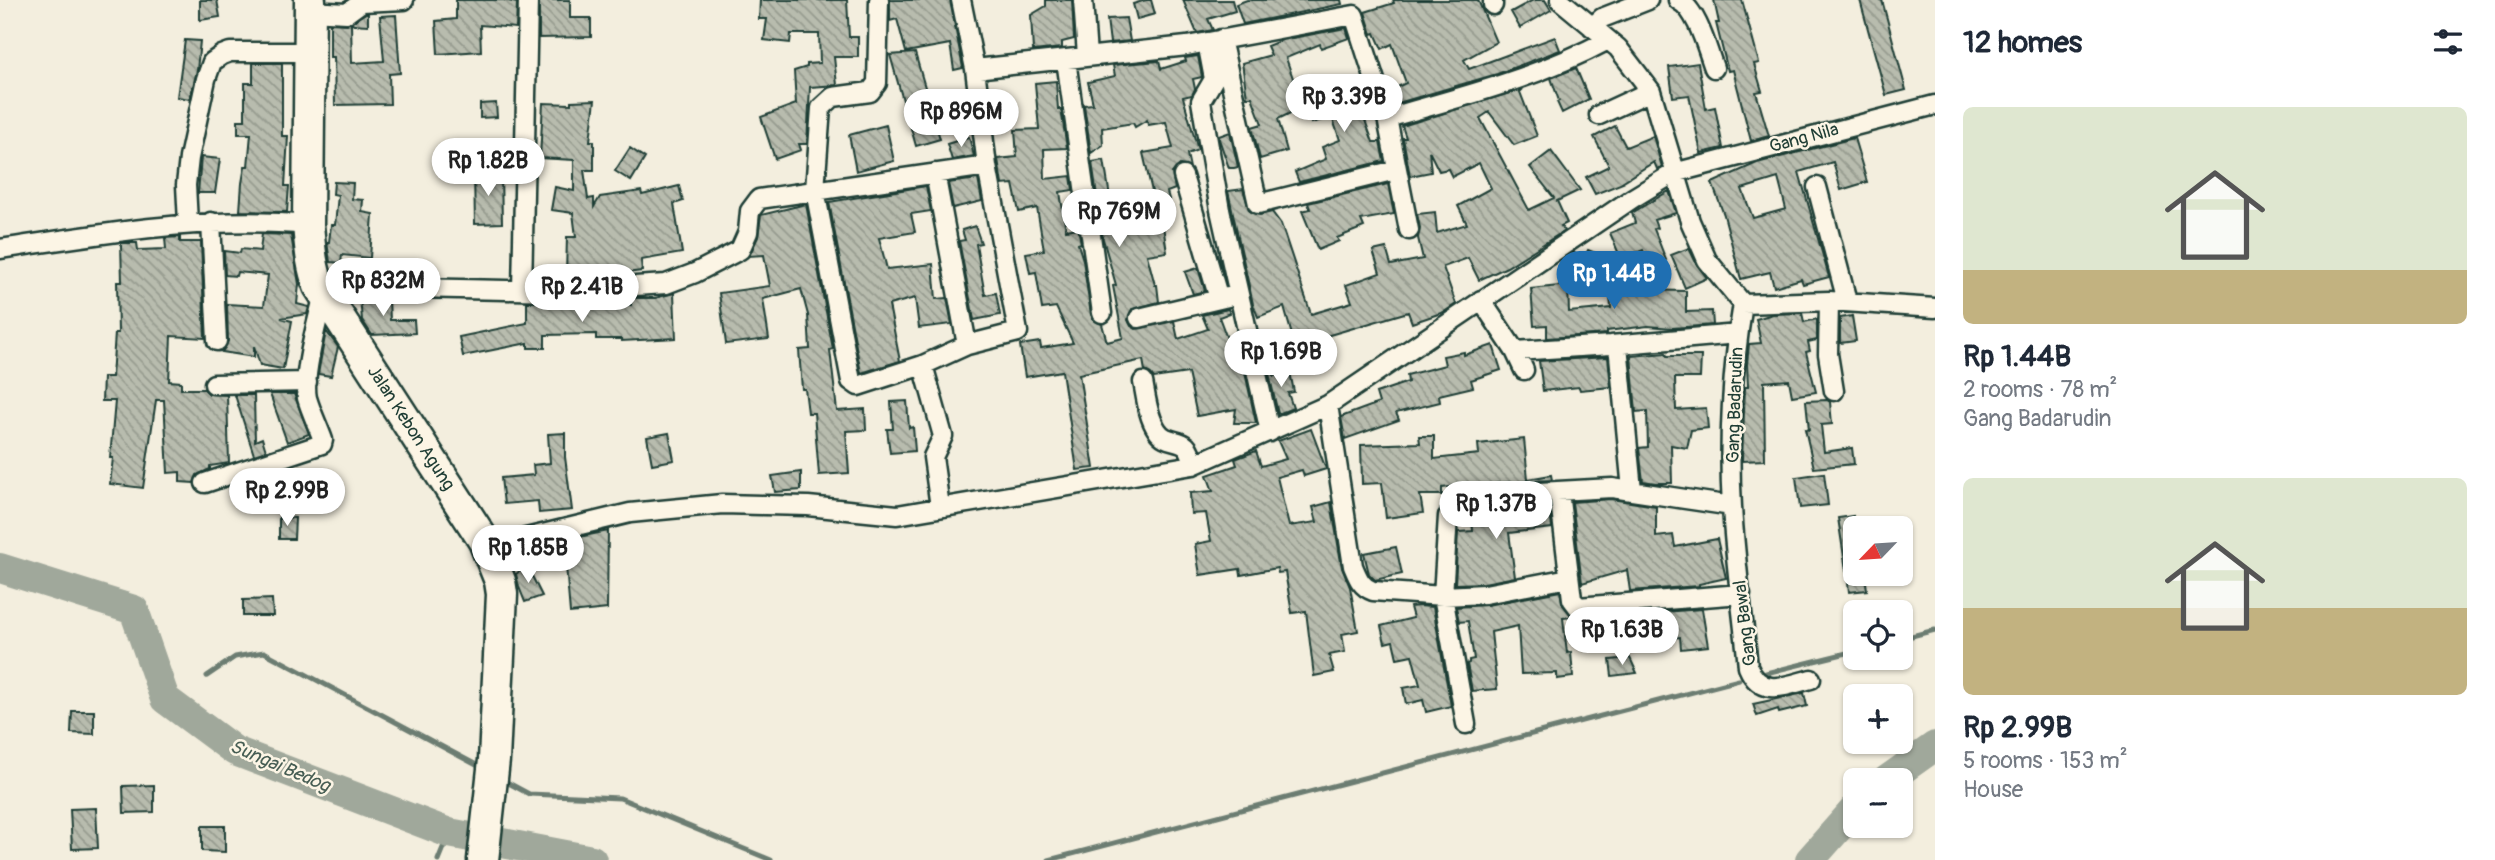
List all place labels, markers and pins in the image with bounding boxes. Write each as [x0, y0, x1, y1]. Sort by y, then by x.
pin: Rp 3.39B [1272, 74, 1416, 134]
pin: Rp 896M [896, 90, 1026, 149]
pin: Rp 1.82B [416, 138, 560, 198]
pin: Rp 769M [1054, 190, 1184, 249]
pin: Rp 1.44B [1542, 252, 1686, 311]
pin: Rp 832M [318, 258, 448, 318]
pin: Rp 2.41B [510, 264, 654, 324]
pin: Rp 1.69B [1209, 330, 1353, 389]
pin: Rp 2.99B [215, 468, 359, 528]
pin: Rp 1.37B [1424, 482, 1568, 541]
pin: Rp 1.85B [456, 526, 600, 585]
pin: Rp 1.63B [1550, 608, 1694, 667]

